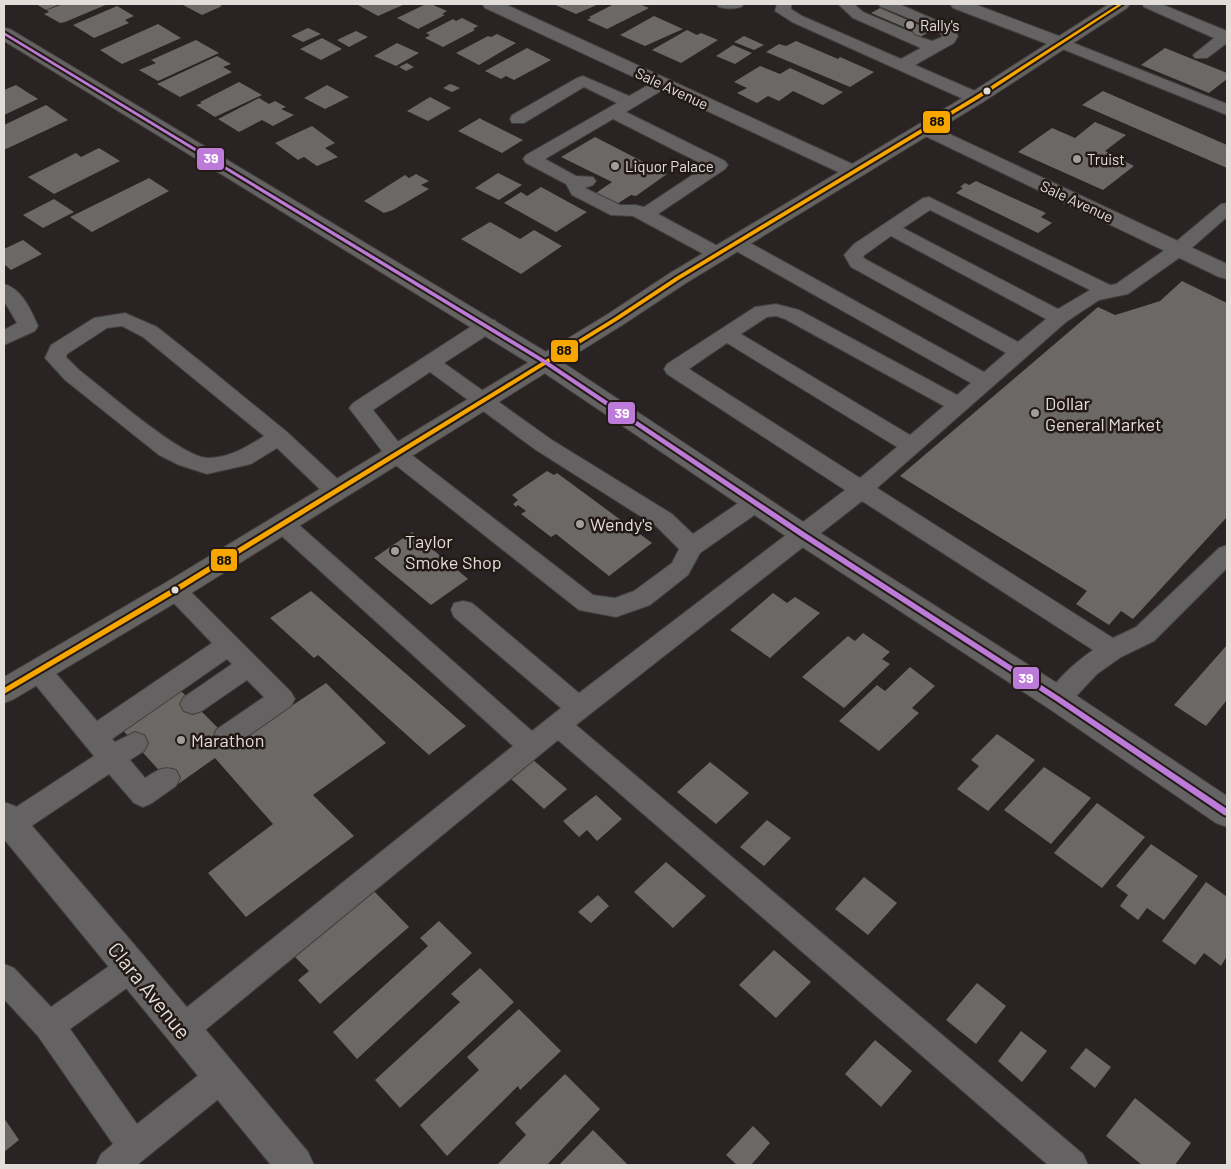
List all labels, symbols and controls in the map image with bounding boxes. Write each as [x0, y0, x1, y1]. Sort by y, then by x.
place label: Rally's [920, 16, 959, 34]
marker: Rally's [904, 19, 916, 31]
street label: Sale Avenue [633, 63, 711, 113]
unlabelled marker [982, 86, 992, 96]
line badge: 88 [922, 110, 951, 134]
text: 88 [929, 112, 945, 129]
line badge: 39 [196, 147, 225, 171]
text: 39 [204, 149, 219, 166]
place label: Truist [1087, 150, 1125, 168]
marker: Truist [1071, 153, 1083, 165]
place label: Liquor Palace [625, 157, 714, 175]
marker: Liquor Palace [609, 160, 621, 172]
street label: Sale Avenue [1038, 176, 1116, 226]
line badge: 88 [550, 339, 579, 363]
text: 88 [556, 341, 572, 358]
place label: Dollar General Market [1045, 392, 1162, 435]
line badge: 39 [607, 401, 636, 425]
text: 39 [615, 404, 630, 421]
marker: Dollar General Market [1029, 407, 1041, 419]
place label: Wendy's [590, 513, 653, 535]
marker: Wendy's [574, 518, 586, 530]
place label: Taylor Smoke Shop [405, 530, 502, 573]
marker: Taylor Smoke Shop [389, 545, 401, 557]
line badge: 88 [210, 548, 238, 572]
text: 88 [216, 551, 232, 568]
unlabelled marker [170, 585, 180, 595]
line badge: 39 [1012, 666, 1040, 690]
text: 39 [1019, 669, 1034, 686]
place label: Marathon [191, 729, 264, 751]
marker: Marathon [175, 734, 187, 746]
street label: Clara Avenue [103, 936, 197, 1044]

